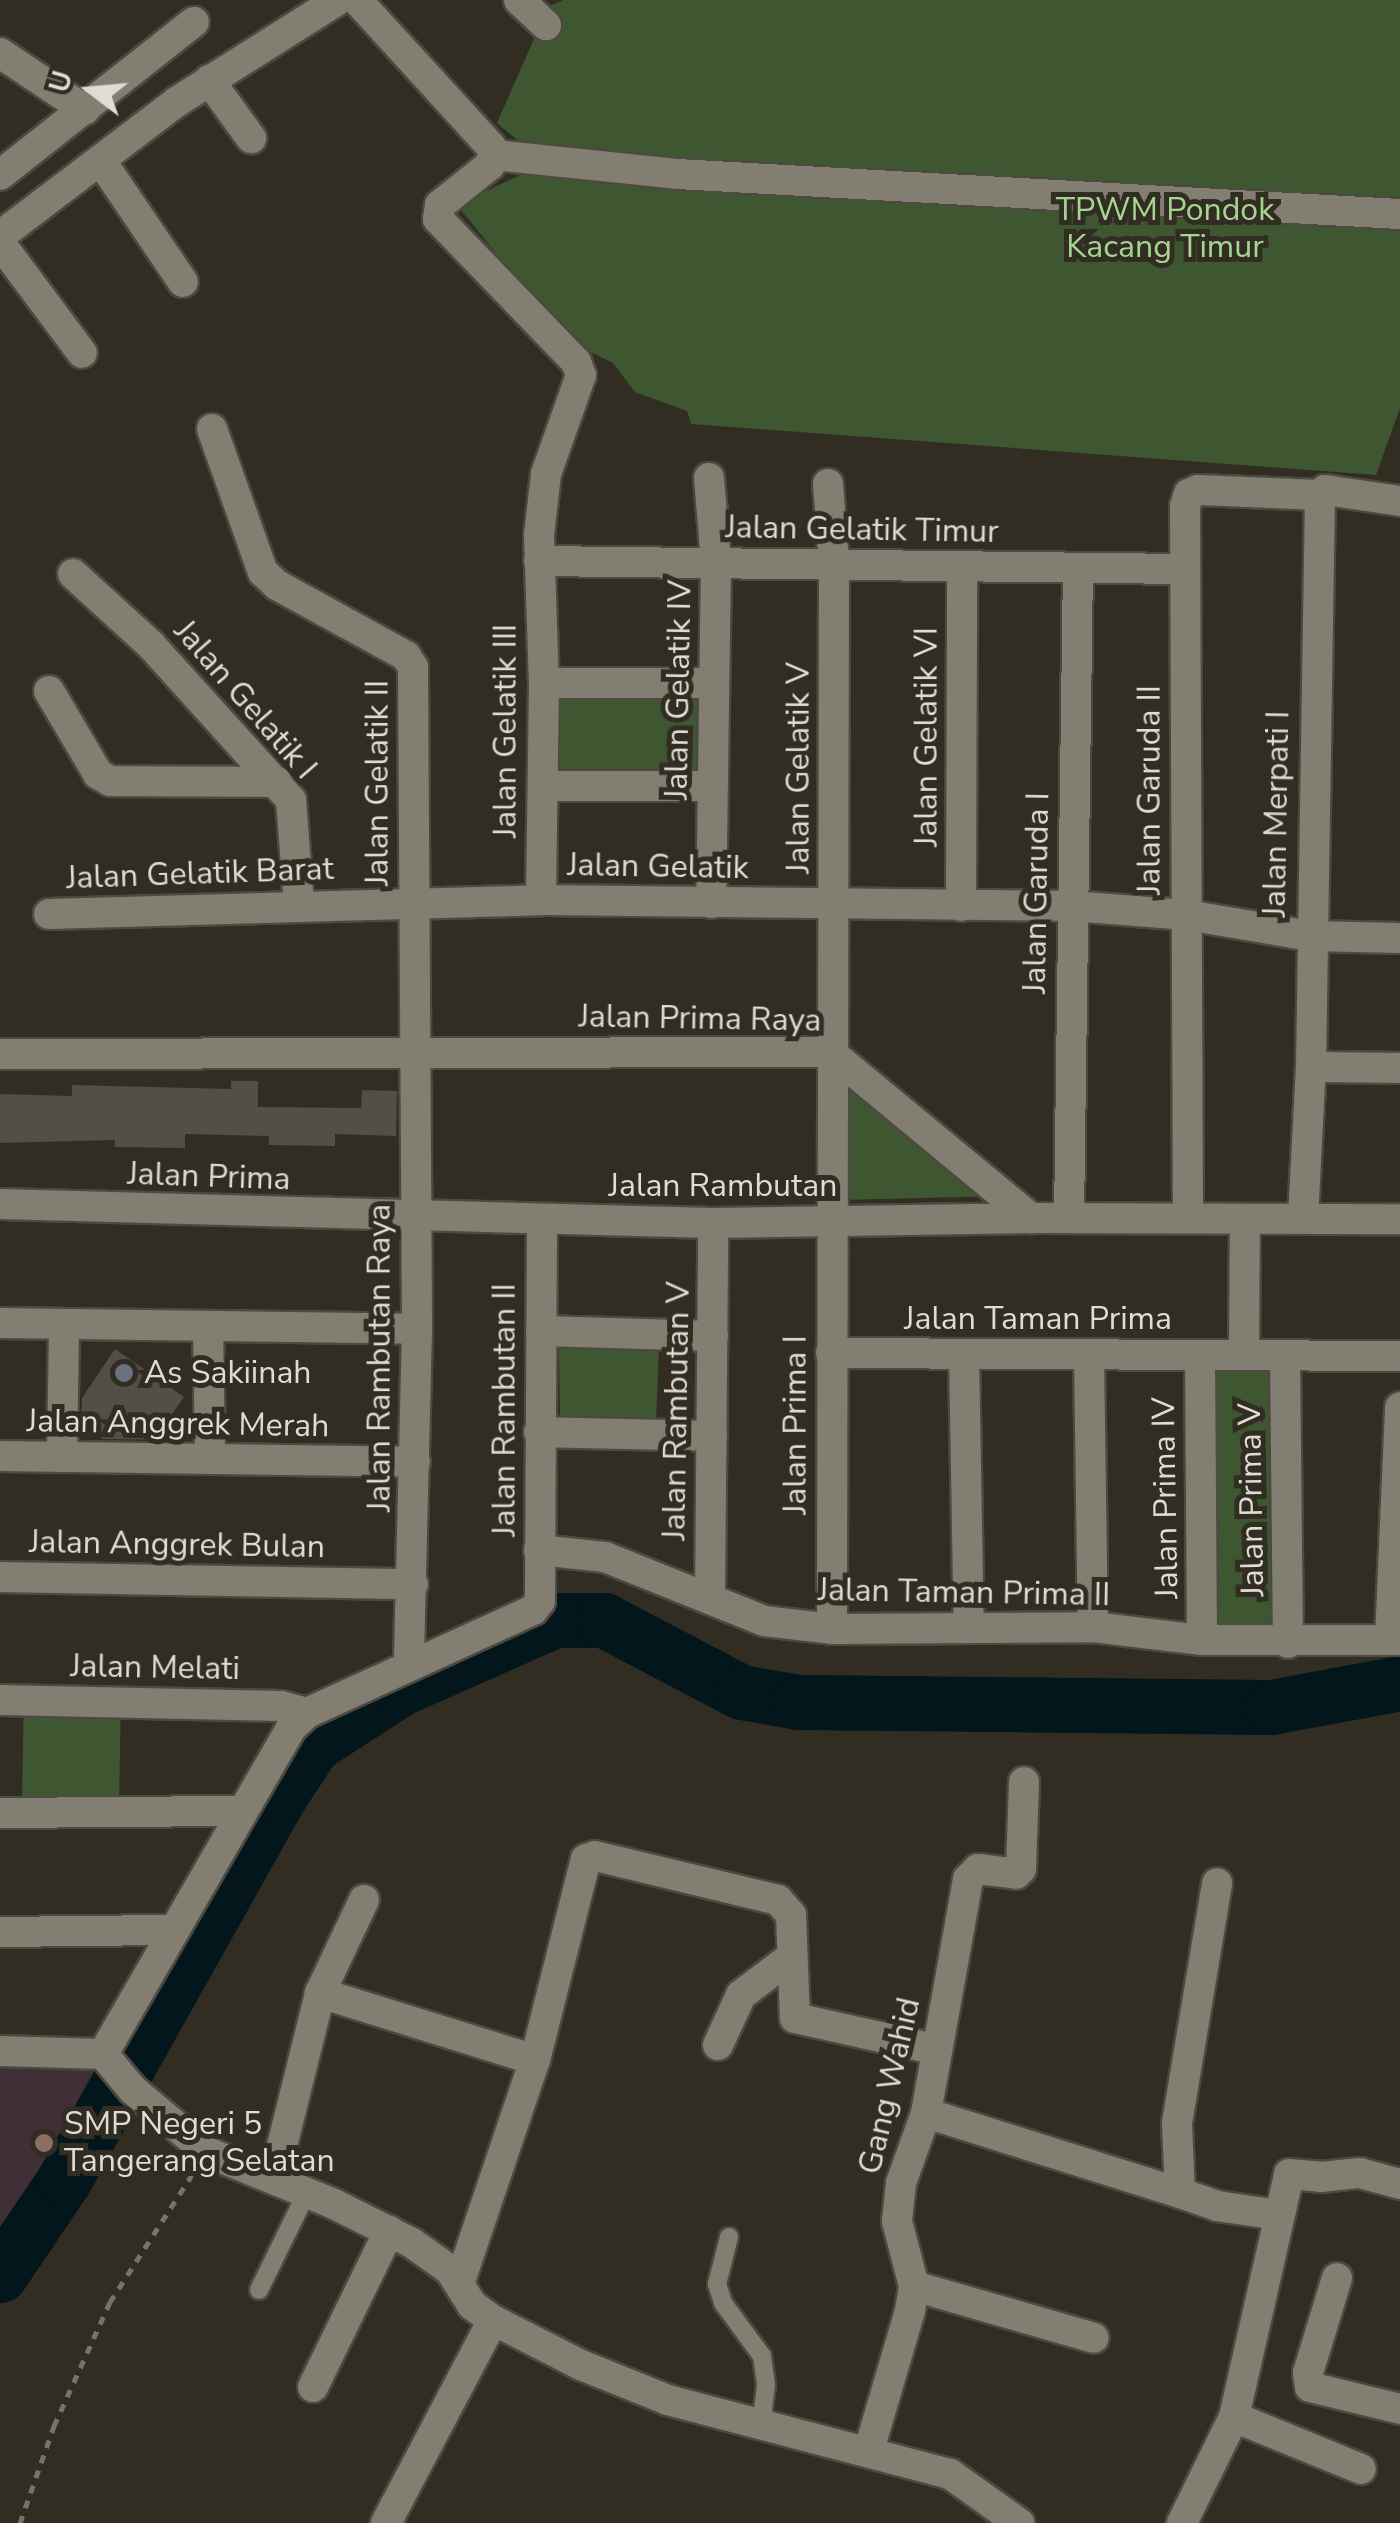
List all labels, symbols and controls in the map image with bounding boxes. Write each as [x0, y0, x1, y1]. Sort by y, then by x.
north arrow [40, 40, 140, 140]
text: U [40, 67, 82, 97]
park label: TPWM Pondok Kacang Timur [1056, 192, 1274, 267]
street label: Jalan Gelatik Timur [725, 508, 999, 552]
street label: Jalan Gelatik IV [658, 580, 700, 800]
street label: Jalan Gelatik I [166, 613, 324, 787]
street label: Jalan Gelatik III [487, 624, 525, 838]
street label: Jalan Gelatik VI [908, 627, 946, 847]
street label: Jalan Gelatik V [780, 662, 818, 874]
street label: Jalan Gelatik II [359, 680, 397, 886]
street label: Jalan Garuda II [1131, 685, 1169, 895]
street label: Jalan Merpati I [1256, 710, 1298, 918]
street label: Jalan Garuda I [1016, 792, 1058, 994]
street label: Jalan Gelatik [567, 846, 749, 888]
street label: Jalan Gelatik Barat [66, 850, 334, 898]
street label: Jalan Prima Raya [578, 998, 822, 1040]
street label: Jalan Prima [127, 1155, 291, 1199]
street label: Jalan Rambutan [609, 1167, 837, 1205]
street label: Jalan Rambutan Raya [361, 1204, 399, 1512]
street label: Jalan Rambutan V [656, 1281, 698, 1541]
street label: Jalan Rambutan II [486, 1283, 524, 1537]
street label: Jalan Taman Prima [904, 1300, 1172, 1338]
street label: Jalan Prima I [777, 1335, 815, 1515]
place label: As Sakiinah [144, 1354, 312, 1392]
marker: As Sakiinah [113, 1362, 135, 1384]
street label: Jalan Prima IV [1145, 1397, 1187, 1599]
street label: Jalan Anggrek Merah [26, 1402, 330, 1446]
street label: Jalan Prima V [1231, 1403, 1273, 1597]
street label: Jalan Anggrek Bulan [29, 1523, 325, 1567]
street label: Jalan Taman Prima II [817, 1571, 1111, 1615]
street label: Jalan Melati [70, 1647, 240, 1689]
street label: Gang Wahid [851, 1994, 929, 2178]
place label: SMP Negeri 5 Tangerang Selatan [64, 2106, 335, 2181]
marker: SMP Negeri 5 Tangerang Selatan [33, 2132, 55, 2154]

